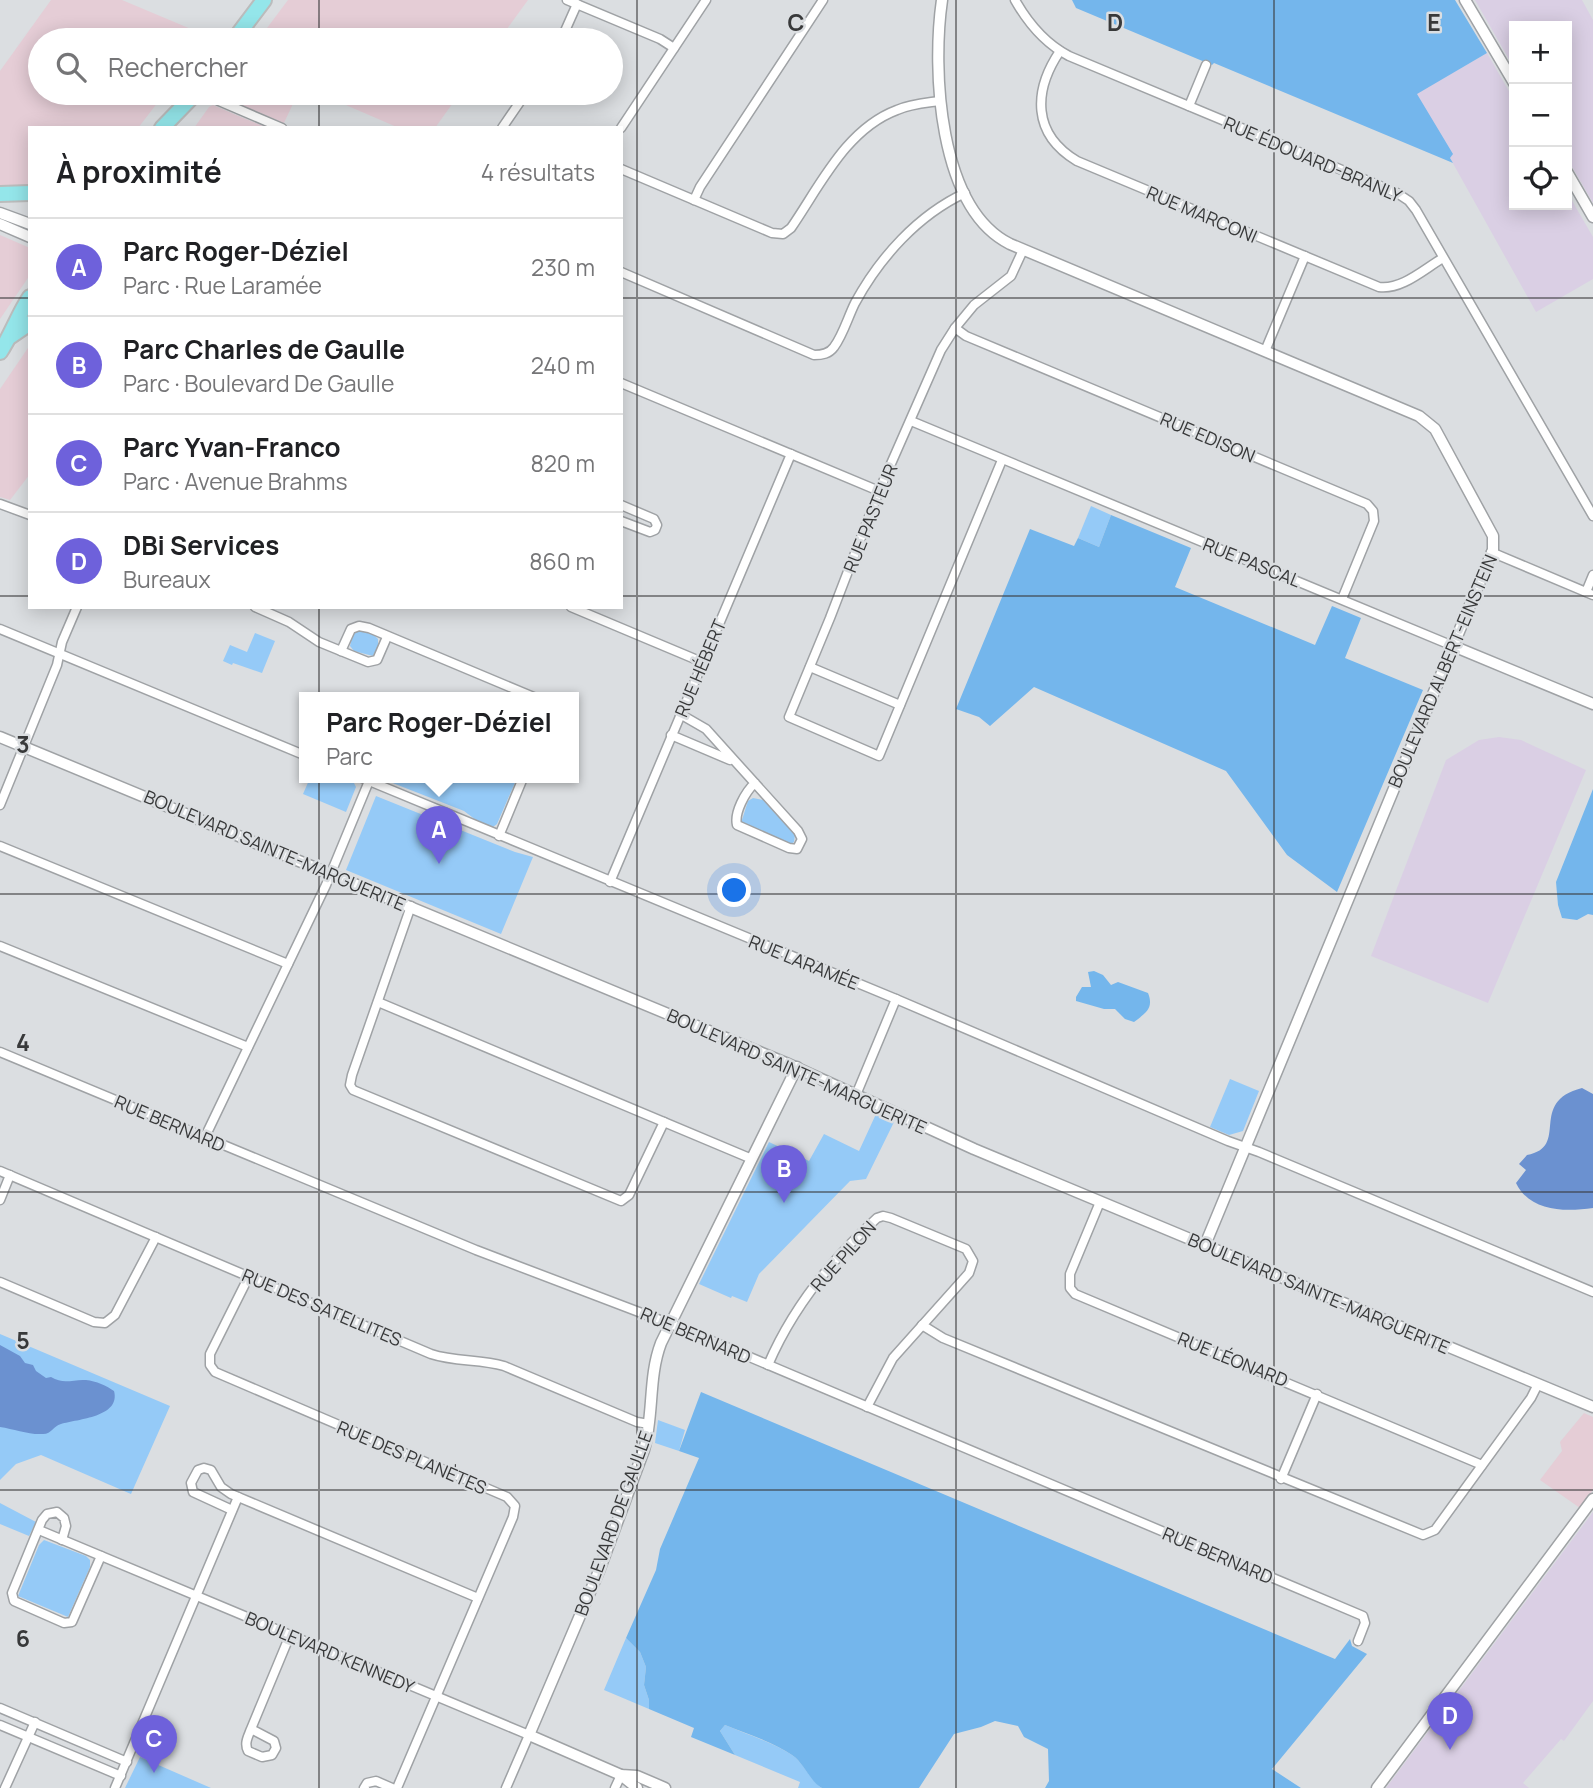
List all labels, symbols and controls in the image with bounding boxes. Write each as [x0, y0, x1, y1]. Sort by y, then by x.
text: C [788, 6, 805, 38]
text: D [1107, 6, 1123, 38]
text: E [1427, 6, 1441, 38]
map controls [1509, 21, 1572, 210]
button: + [1509, 21, 1572, 84]
search box [28, 28, 623, 105]
icon: search [52, 48, 90, 86]
text: Rechercher [108, 49, 248, 85]
button: − [1509, 84, 1572, 147]
street label: RUE ÉDOUARD-BRANLY [1220, 111, 1407, 208]
button: locate [1509, 147, 1572, 210]
text: À proximité [56, 151, 222, 192]
text: 4 résultats [481, 156, 595, 188]
street label: RUE MARCONI [1143, 180, 1261, 248]
text: Parc Roger-Déziel [123, 233, 349, 269]
text: A [71, 251, 87, 283]
text: 230 m [531, 251, 595, 283]
text: Parc · Rue Laramée [123, 269, 322, 301]
text: Parc Charles de Gaulle [123, 331, 405, 367]
text: B [72, 349, 86, 381]
text: 240 m [531, 349, 595, 381]
text: Parc · Boulevard De Gaulle [123, 367, 394, 399]
street label: RUE EDISON [1157, 406, 1259, 468]
text: Parc Yvan-Franco [123, 429, 341, 465]
text: C [71, 447, 88, 479]
text: 820 m [530, 447, 595, 479]
street label: RUE PASTEUR [837, 460, 903, 576]
text: Parc · Avenue Brahms [123, 465, 348, 497]
text: DBi Services [123, 527, 279, 563]
street label: RUE PASCAL [1200, 532, 1304, 592]
text: D [71, 545, 87, 577]
text: 860 m [529, 545, 595, 577]
street label: BOULEVARD ALBERT-EINSTEIN [1382, 551, 1502, 791]
text: Bureaux [123, 563, 211, 595]
street label: RUE HÉBERT [669, 615, 731, 720]
popup [299, 692, 579, 783]
text: Parc Roger-Déziel [326, 704, 552, 740]
text: 3 [16, 728, 30, 760]
text: Parc [326, 740, 373, 772]
street label: BOULEVARD SAINTE-MARGUERITE [141, 784, 409, 916]
pin: A [416, 806, 462, 864]
your location [717, 873, 751, 907]
street label: RUE LARAMÉE [745, 929, 863, 995]
street label: BOULEVARD SAINTE-MARGUERITE [663, 1003, 931, 1139]
text: 4 [16, 1026, 30, 1058]
street label: RUE BERNARD [111, 1089, 229, 1157]
pin: B [761, 1145, 807, 1203]
street label: RUE PILON [805, 1216, 881, 1296]
street label: BOULEVARD SAINTE-MARGUERITE [1185, 1227, 1453, 1359]
street label: RUE DES SATELLITES [239, 1263, 405, 1351]
street label: RUE BERNARD [637, 1301, 755, 1369]
text: 5 [16, 1324, 30, 1356]
street label: RUE LÉONARD [1174, 1326, 1292, 1392]
street label: RUE DES PLANÈTES [334, 1415, 490, 1499]
street label: BOULEVARD DE GAULLE [568, 1427, 658, 1619]
street label: RUE BERNARD [1159, 1521, 1277, 1589]
street label: BOULEVARD KENNEDY [242, 1605, 419, 1699]
text: 6 [16, 1622, 30, 1654]
pin: D [1427, 1692, 1473, 1750]
pin: C [131, 1715, 177, 1773]

